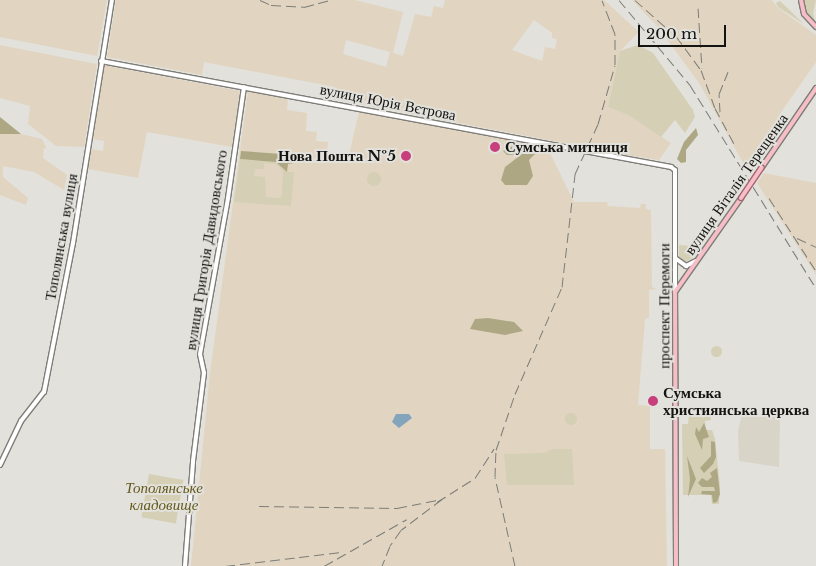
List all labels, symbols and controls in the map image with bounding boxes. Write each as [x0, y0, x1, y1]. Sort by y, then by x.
scale bar [641, 15, 728, 47]
text: 200 m [646, 24, 697, 43]
street label: вулиця Юрія Вєтрова [318, 80, 458, 124]
street label: вулиця Віталія Терещенка [680, 110, 792, 258]
place label: Сумська митниця [505, 138, 628, 156]
marker: Сумська митниця [489, 141, 501, 153]
place label: Нова Пошта №5 [278, 147, 396, 165]
street label: вулиця Григорія Давидовського [181, 149, 231, 351]
marker: Нова Пошта №5 [400, 150, 412, 162]
street label: Тополянська вулиця [41, 172, 81, 302]
street label: проспект Перемоги [655, 243, 673, 369]
place label: Сумська християнська церква [663, 383, 809, 418]
marker: Сумська християнська церква [647, 395, 659, 407]
park label: Тополянське кладовище [125, 478, 203, 513]

